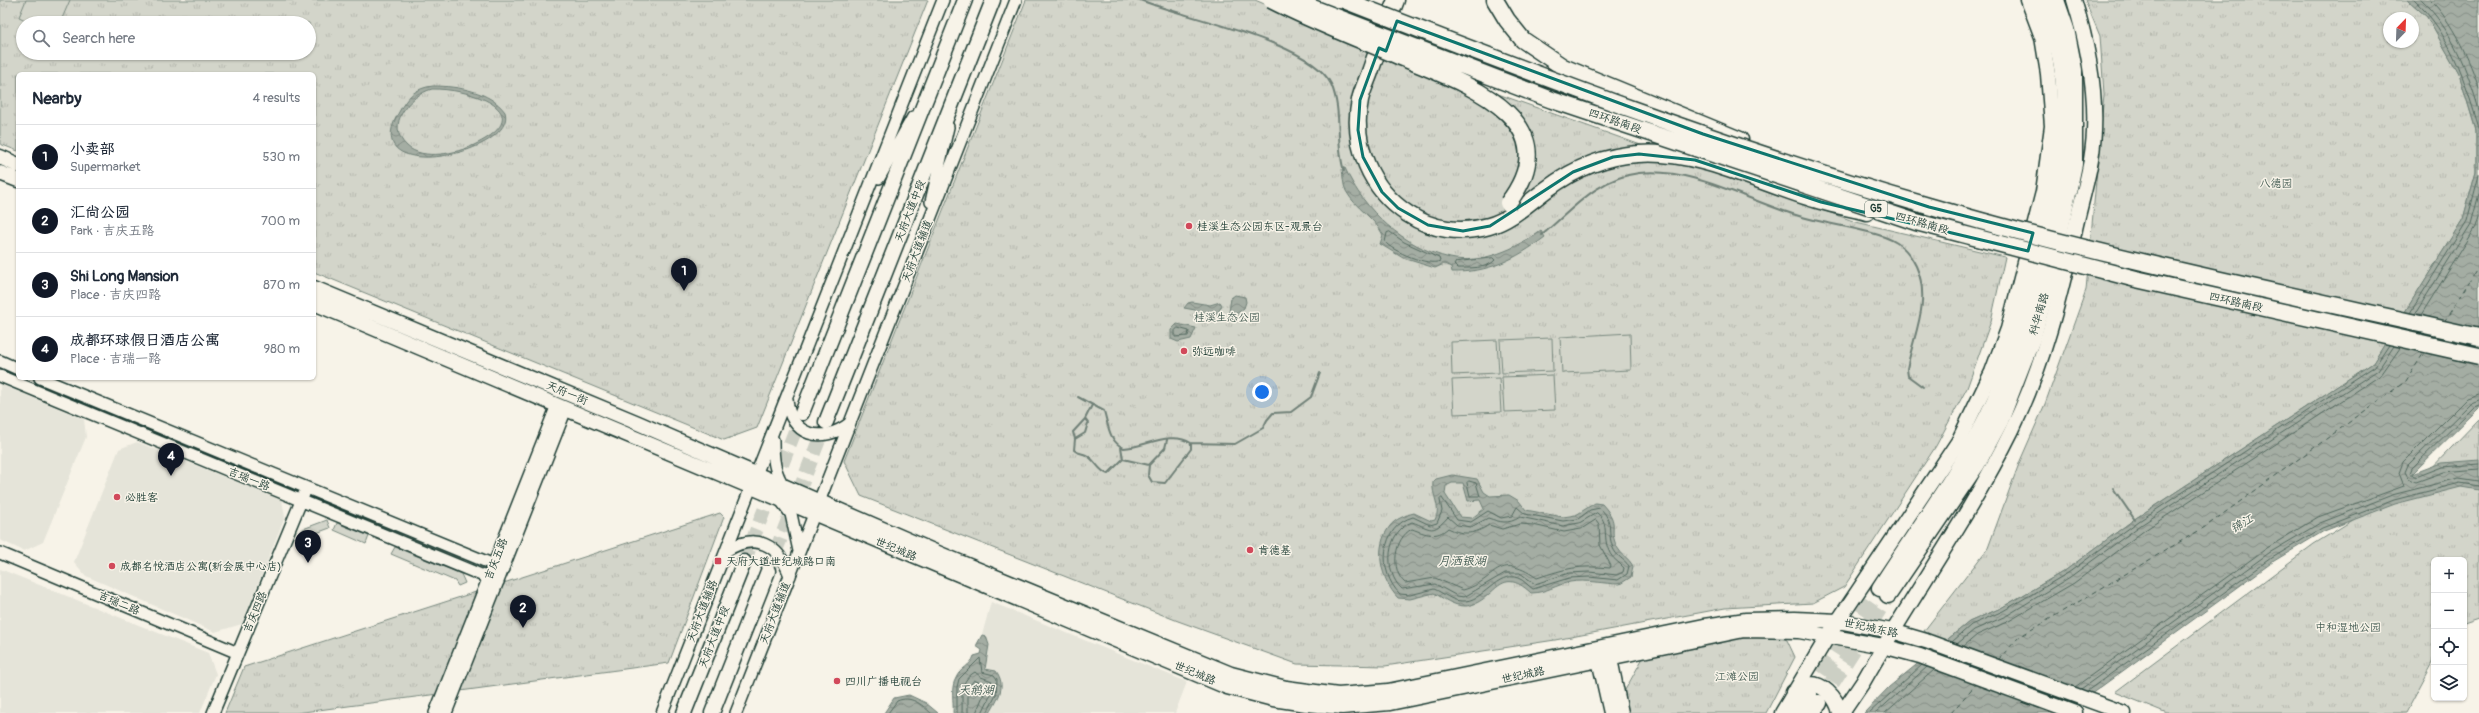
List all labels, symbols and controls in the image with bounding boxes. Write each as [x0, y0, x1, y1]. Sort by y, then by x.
north arrow [2383, 12, 2419, 48]
search box [16, 16, 316, 60]
icon: search [30, 27, 52, 49]
text: Search here [62, 29, 135, 48]
text: Nearby [32, 88, 81, 109]
text: 4 results [253, 90, 300, 106]
street label: 四环路南段 [1587, 106, 1643, 136]
text: 小卖部 [70, 140, 115, 159]
text: 1 [42, 149, 48, 165]
text: 530 m [262, 149, 300, 165]
text: Supermarket [70, 159, 141, 175]
park label: 八德园 [2260, 177, 2293, 190]
street label: 天府大道中段 [892, 178, 928, 244]
road number: G5 [1865, 201, 1887, 217]
text: 汇尚公园 [70, 203, 130, 222]
street label: 四环路南段 [1894, 209, 1950, 237]
text: 2 [41, 213, 49, 229]
text: 700 m [261, 213, 300, 229]
street label: 天府大道辅道 [899, 218, 935, 284]
place label: 桂溪生态公园东区-观景台 [1197, 220, 1323, 233]
marker: 桂溪生态公园东区-观景台 [1184, 221, 1194, 231]
text: Park · 吉庆五路 [70, 223, 155, 239]
pin: 1 [671, 258, 697, 291]
text: Shi Long Mansion [70, 267, 179, 286]
text: 3 [41, 277, 49, 293]
text: 870 m [263, 277, 300, 293]
text: Place · 吉庆四路 [70, 287, 161, 303]
street label: 四环路南段 [2208, 289, 2264, 315]
street label: 科华南路 [2027, 291, 2051, 337]
park label: 桂溪生态公园 [1194, 311, 1260, 324]
text: 成都环球假日酒店公寓 [70, 331, 220, 350]
text: 4 [41, 341, 49, 357]
text: 980 m [264, 341, 300, 357]
place label: 弥远咖啡 [1192, 345, 1236, 358]
marker: 弥远咖啡 [1179, 346, 1189, 356]
text: Place · 吉瑞一路 [70, 351, 161, 367]
street label: 天府一街 [544, 378, 591, 408]
your location [1252, 382, 1272, 402]
pin: 4 [158, 443, 184, 476]
street label: 吉瑞一路 [226, 465, 272, 493]
place label: 必胜客 [125, 491, 158, 504]
marker: 必胜客 [112, 492, 122, 502]
water label: 锦江 [2228, 511, 2257, 537]
pin: 3 [295, 530, 321, 563]
street label: 世纪城路 [873, 534, 919, 564]
street label: 吉庆五路 [482, 536, 510, 582]
place label: 肯德基 [1258, 544, 1291, 557]
marker: 肯德基 [1245, 545, 1255, 555]
water label: 月洒银湖 [1438, 554, 1487, 569]
place label: 天府大道世纪城路口南 [726, 555, 836, 568]
marker: 天府大道世纪城路口南 [713, 556, 723, 566]
map controls [2431, 557, 2467, 701]
button: + [2431, 557, 2467, 593]
place label: 成都名悦酒店公寓(新会展中心店) [120, 560, 281, 573]
marker: 成都名悦酒店公寓(新会展中心店) [107, 561, 117, 571]
street label: 天府大道辅路 [684, 578, 720, 644]
street label: 天府大道辅道 [757, 580, 793, 646]
street label: 吉瑞二路 [96, 588, 142, 618]
street label: 吉庆四路 [240, 589, 270, 635]
button: − [2431, 593, 2467, 629]
pin: 2 [510, 595, 536, 628]
street label: 天府大道中段 [696, 604, 732, 670]
street label: 世纪城东路 [1843, 616, 1899, 640]
park label: 中和湿地公园 [2315, 621, 2381, 634]
button: locate [2431, 629, 2467, 665]
street label: 世纪城路 [1172, 658, 1218, 688]
street label: 世纪城路 [1500, 664, 1546, 686]
button: layers [2431, 665, 2467, 701]
park label: 江滩公园 [1715, 670, 1759, 683]
place label: 四川广播电视台 [845, 675, 922, 688]
marker: 四川广播电视台 [832, 676, 842, 686]
water label: 天鹅湖 [958, 683, 995, 698]

